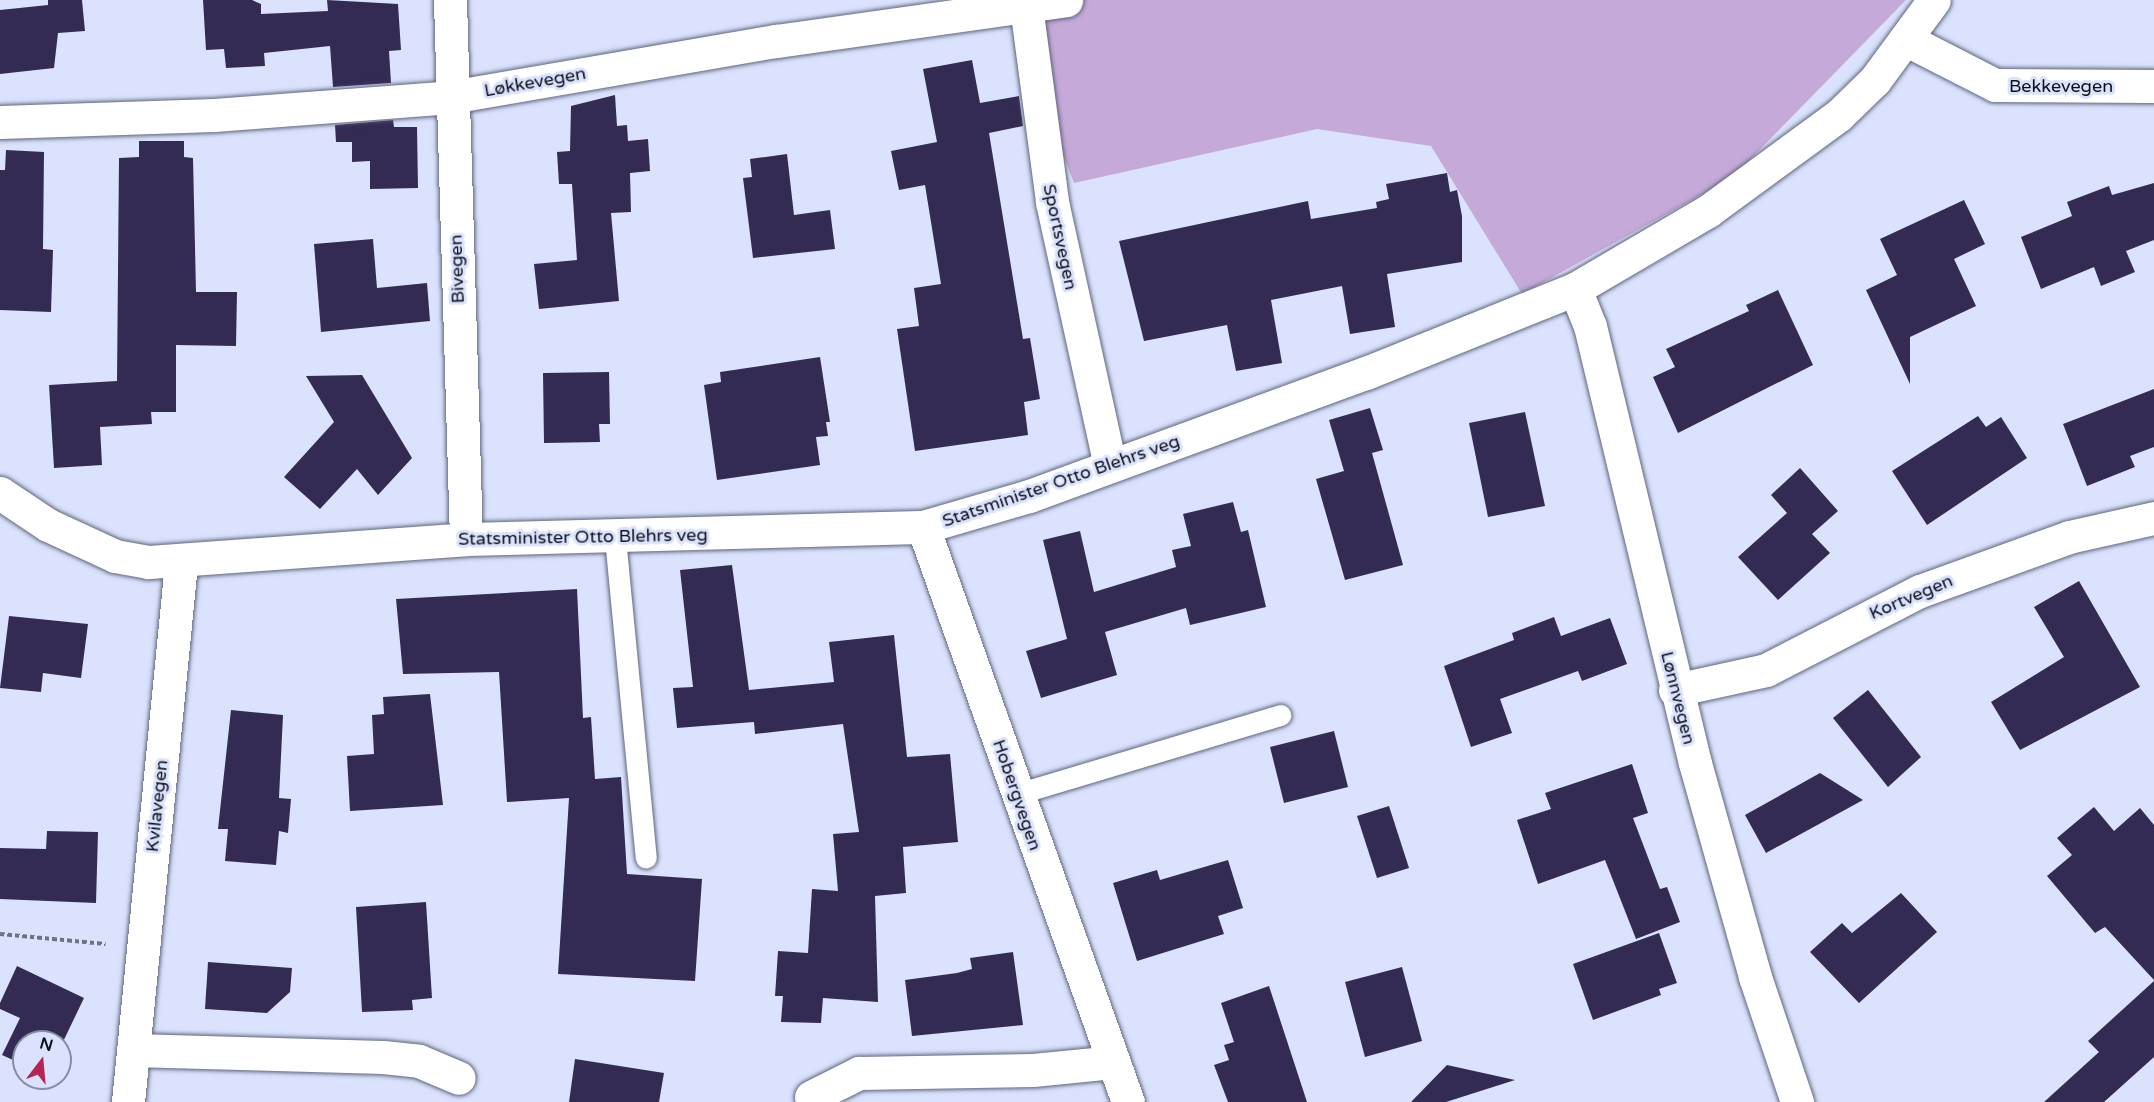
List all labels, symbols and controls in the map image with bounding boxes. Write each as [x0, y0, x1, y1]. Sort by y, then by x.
street label: Løkkevegen [482, 62, 588, 102]
street label: Bekkevegen [2009, 75, 2113, 97]
street label: Sportsvegen [1038, 182, 1082, 292]
street label: Bivegen [445, 234, 469, 304]
street label: Statsminister Otto Blehrs veg [940, 430, 1182, 532]
street label: Statsminister Otto Blehrs veg [458, 524, 708, 550]
street label: Kortvegen [1866, 570, 1956, 624]
street label: Lønnvegen [1656, 649, 1700, 747]
street label: Hobergvegen [988, 737, 1046, 853]
street label: Kvilavegen [141, 759, 173, 853]
north arrow [12, 1030, 72, 1090]
text: N [37, 1033, 55, 1056]

